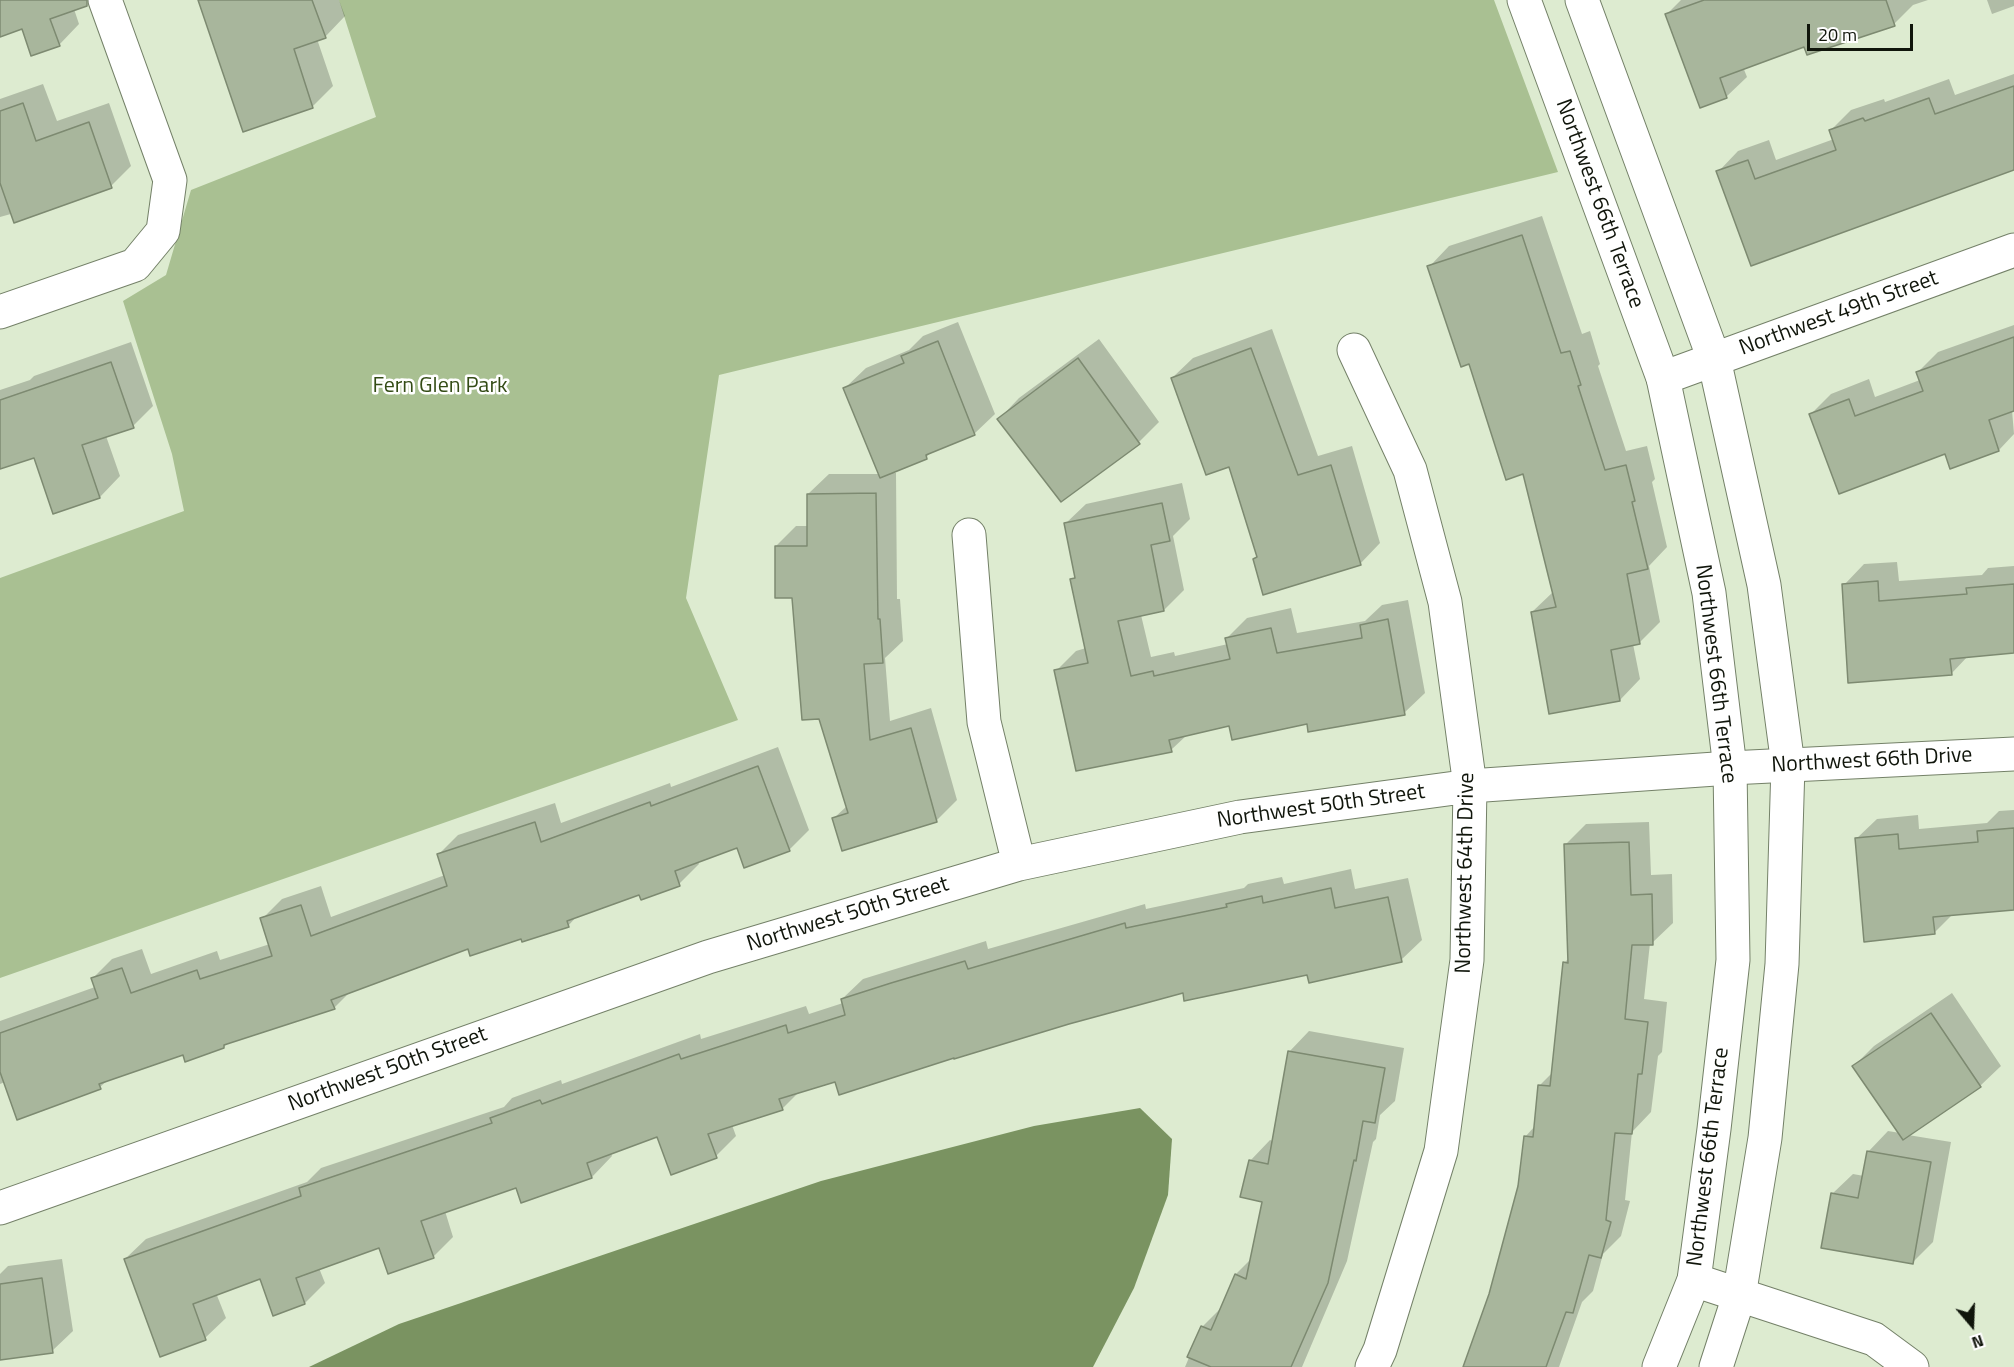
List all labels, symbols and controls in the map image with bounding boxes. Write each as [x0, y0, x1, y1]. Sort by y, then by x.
scale bar [1810, 12, 1916, 50]
text: 20 m [1818, 21, 1857, 48]
street label: Northwest 66th Terrace [1549, 96, 1649, 312]
street label: Northwest 49th Street [1736, 266, 1942, 362]
park label: Fern Glen Park [372, 374, 508, 400]
street label: Northwest 66th Terrace [1688, 563, 1742, 785]
street label: Northwest 66th Drive [1771, 743, 1973, 779]
street label: Northwest 64th Drive [1451, 772, 1481, 974]
street label: Northwest 50th Street [1215, 779, 1427, 835]
street label: Northwest 50th Street [744, 872, 952, 958]
street label: Northwest 50th Street [285, 1022, 491, 1118]
street label: Northwest 66th Terrace [1682, 1046, 1736, 1268]
north arrow [1942, 1295, 2002, 1355]
text: N [1969, 1329, 1987, 1355]

